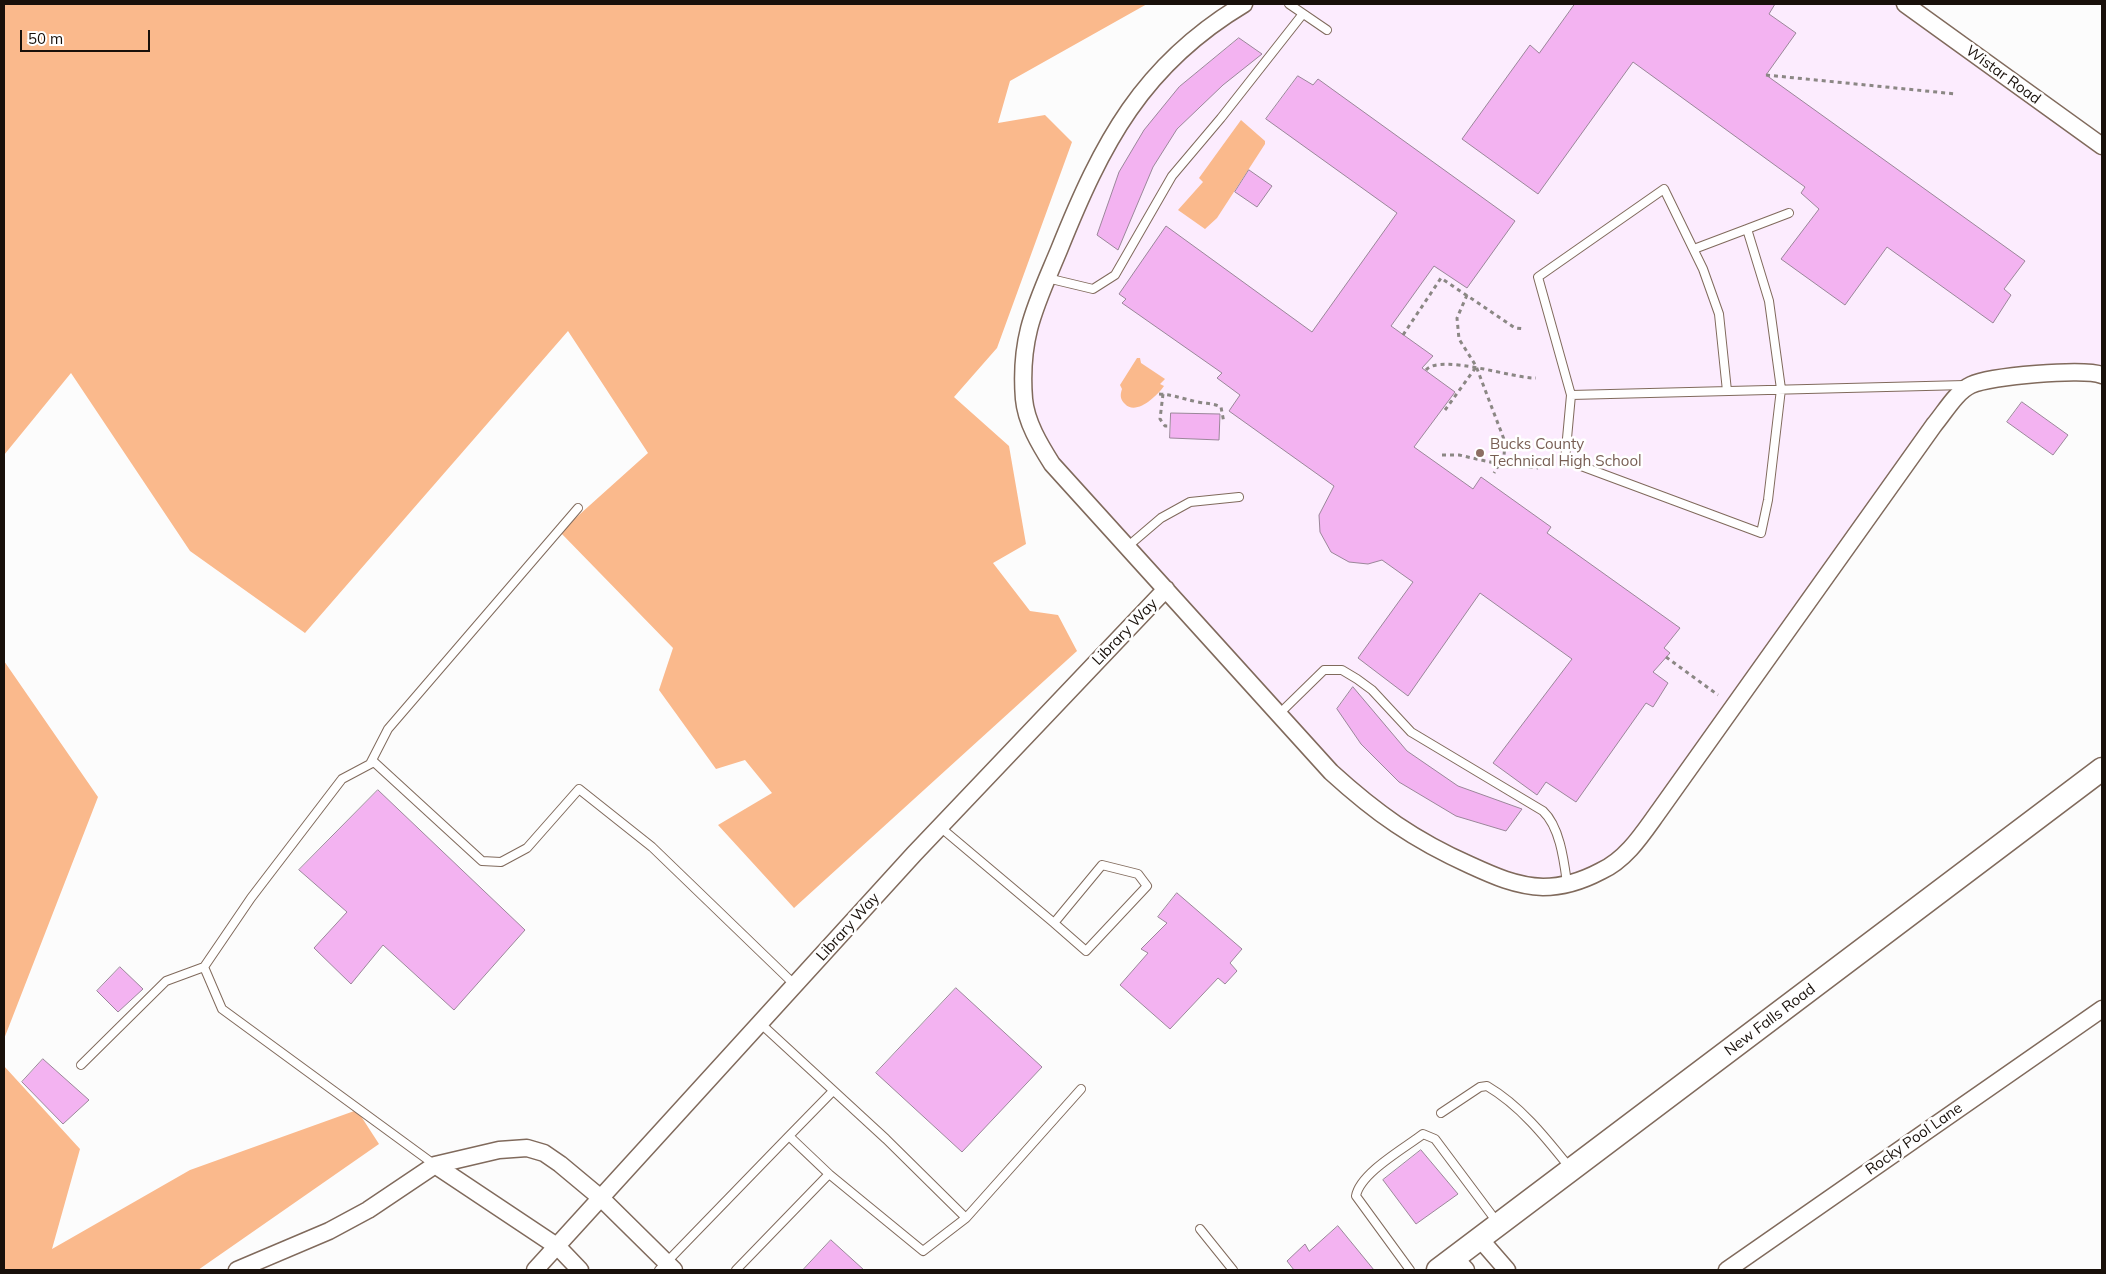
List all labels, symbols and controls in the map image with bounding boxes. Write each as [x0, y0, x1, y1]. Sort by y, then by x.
scale bar [22, 20, 152, 52]
text: 50 m [28, 29, 63, 48]
street label: Wistar Road [1962, 42, 2044, 108]
place label: Bucks County Technical High School [1490, 435, 1642, 470]
marker: Bucks County Technical High School [1474, 447, 1486, 459]
street label: Library Way [1089, 595, 1161, 669]
street label: Library Way [813, 889, 883, 965]
street label: New Falls Road [1721, 980, 1819, 1060]
street label: Rocky Pool Lane [1862, 1099, 1966, 1179]

